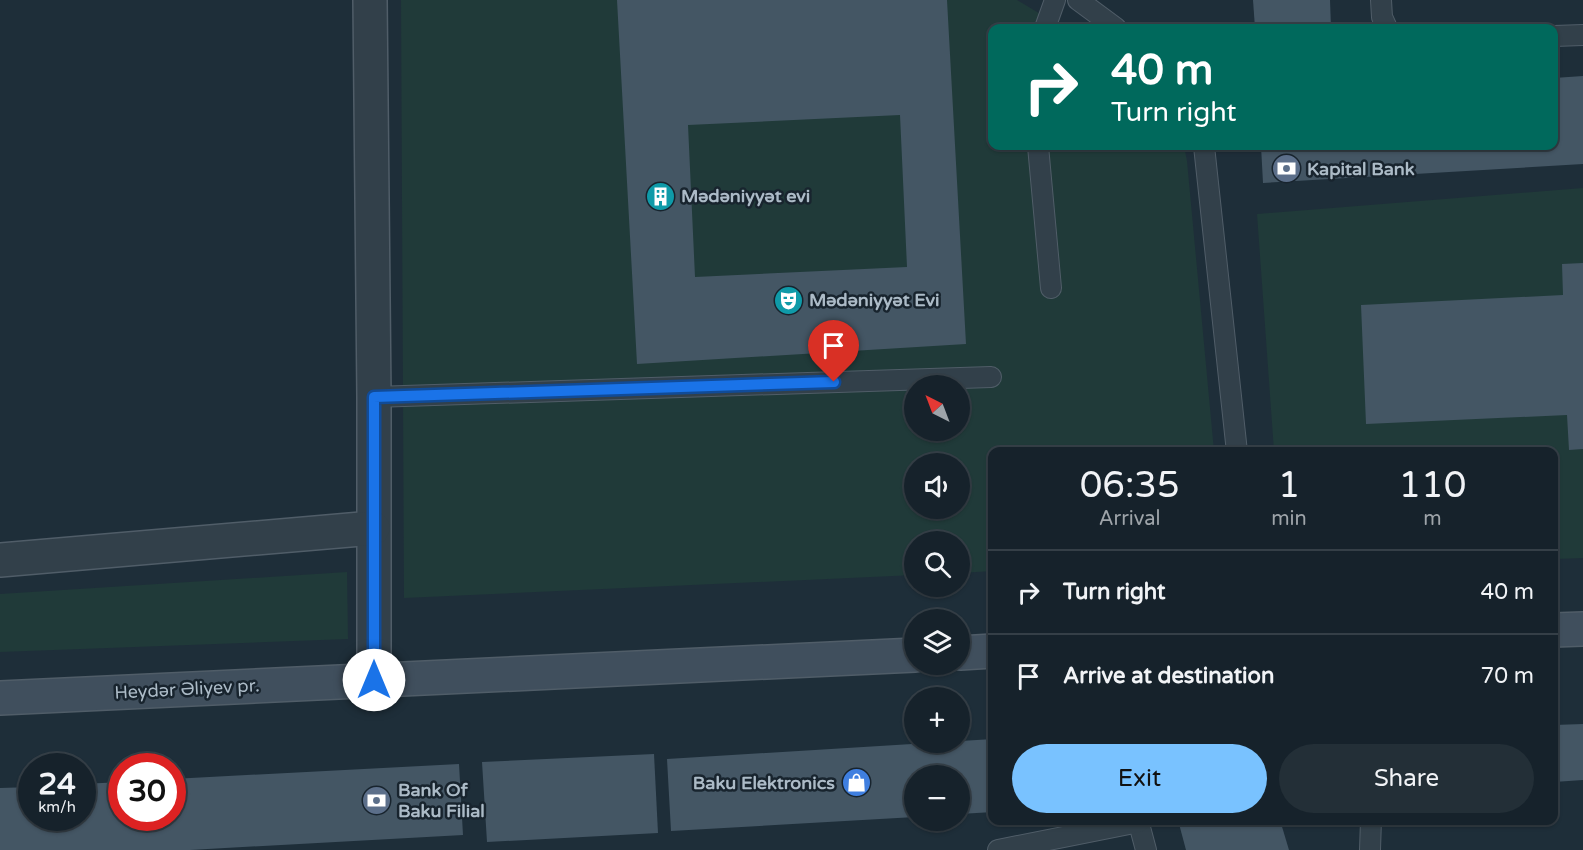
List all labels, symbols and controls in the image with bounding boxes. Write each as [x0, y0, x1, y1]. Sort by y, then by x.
text: 40 m [1111, 45, 1213, 96]
icon: right [1012, 48, 1090, 126]
text: Turn right [1111, 96, 1237, 129]
bank icon: Kapital Bank [1270, 153, 1302, 185]
place label: Kapital Bank [1307, 158, 1415, 180]
building icon: Mədəniyyət evi [644, 180, 676, 212]
place label: Mədəniyyət evi [681, 185, 810, 207]
theatre icon: Mədəniyyət Evi [772, 284, 804, 316]
place label: Mədəniyyət Evi [809, 289, 939, 311]
pin [808, 320, 859, 382]
icon: arrive [817, 329, 850, 362]
north arrow [904, 375, 970, 441]
map controls [904, 375, 970, 831]
button: sound [904, 453, 970, 519]
text: 06:35 [1080, 464, 1180, 507]
text: 1 [1278, 464, 1300, 507]
text: 110 [1398, 464, 1466, 507]
text: Arrival [1099, 507, 1161, 531]
text: min [1271, 507, 1307, 531]
text: m [1423, 507, 1442, 531]
button: search [904, 531, 970, 597]
icon: right [1012, 576, 1045, 609]
text: Turn right [1063, 579, 1165, 605]
text: 40 m [1480, 579, 1534, 605]
button: layers [904, 609, 970, 675]
position arrow [342, 648, 406, 712]
icon: arrive [1012, 660, 1045, 693]
text: Arrive at destination [1063, 663, 1274, 689]
text: 70 m [1480, 663, 1534, 689]
street label: Heydər Əliyev pr. [114, 674, 260, 704]
button: + [904, 687, 970, 753]
button: Exit [1012, 744, 1267, 813]
button: Share [1279, 744, 1534, 813]
speed limit sign: 30 [108, 753, 186, 831]
button: − [904, 765, 970, 831]
text: 24 [38, 766, 76, 803]
shop icon: Baku Elektronics [840, 767, 872, 799]
place label: Baku Elektronics [693, 772, 835, 794]
place label: Bank Of Baku Filial [398, 779, 485, 822]
bank icon: Bank Of Baku Filial [361, 784, 393, 816]
text: km/h [38, 798, 76, 816]

